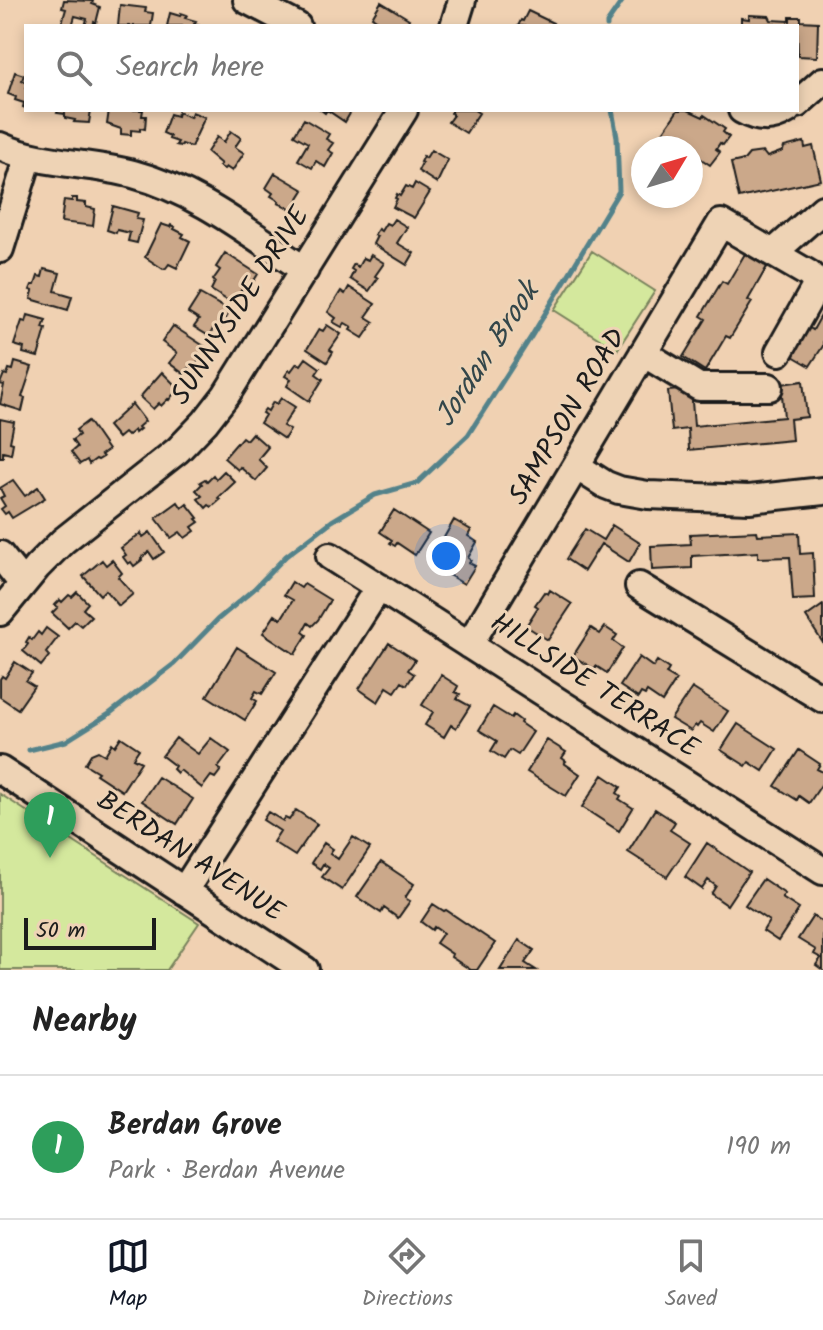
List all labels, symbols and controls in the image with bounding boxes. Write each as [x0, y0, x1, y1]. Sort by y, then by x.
search box [24, 24, 799, 112]
text: Search here [116, 44, 264, 92]
icon: search [52, 46, 96, 90]
north arrow [631, 136, 703, 208]
street label: SUNNYSIDE DRIVE [160, 197, 323, 414]
water label: Jordan Brook [423, 269, 555, 437]
street label: SAMPSON ROAD [497, 320, 639, 514]
your location [426, 536, 466, 576]
street label: HILLSIDE TERRACE [480, 601, 708, 771]
street label: BERDAN AVENUE [87, 779, 293, 935]
pin: 1 [24, 792, 76, 858]
scale bar [24, 914, 156, 950]
text: 50 m [36, 914, 85, 949]
text: Nearby [32, 995, 137, 1049]
text: Berdan Grove [108, 1102, 282, 1150]
text: 1 [54, 1126, 62, 1168]
text: 190 m [726, 1126, 791, 1168]
text: Park · Berdan Avenue [108, 1150, 345, 1192]
tab: Map [106, 1234, 150, 1317]
tab: Directions [362, 1234, 453, 1317]
tab: Saved [665, 1234, 717, 1317]

